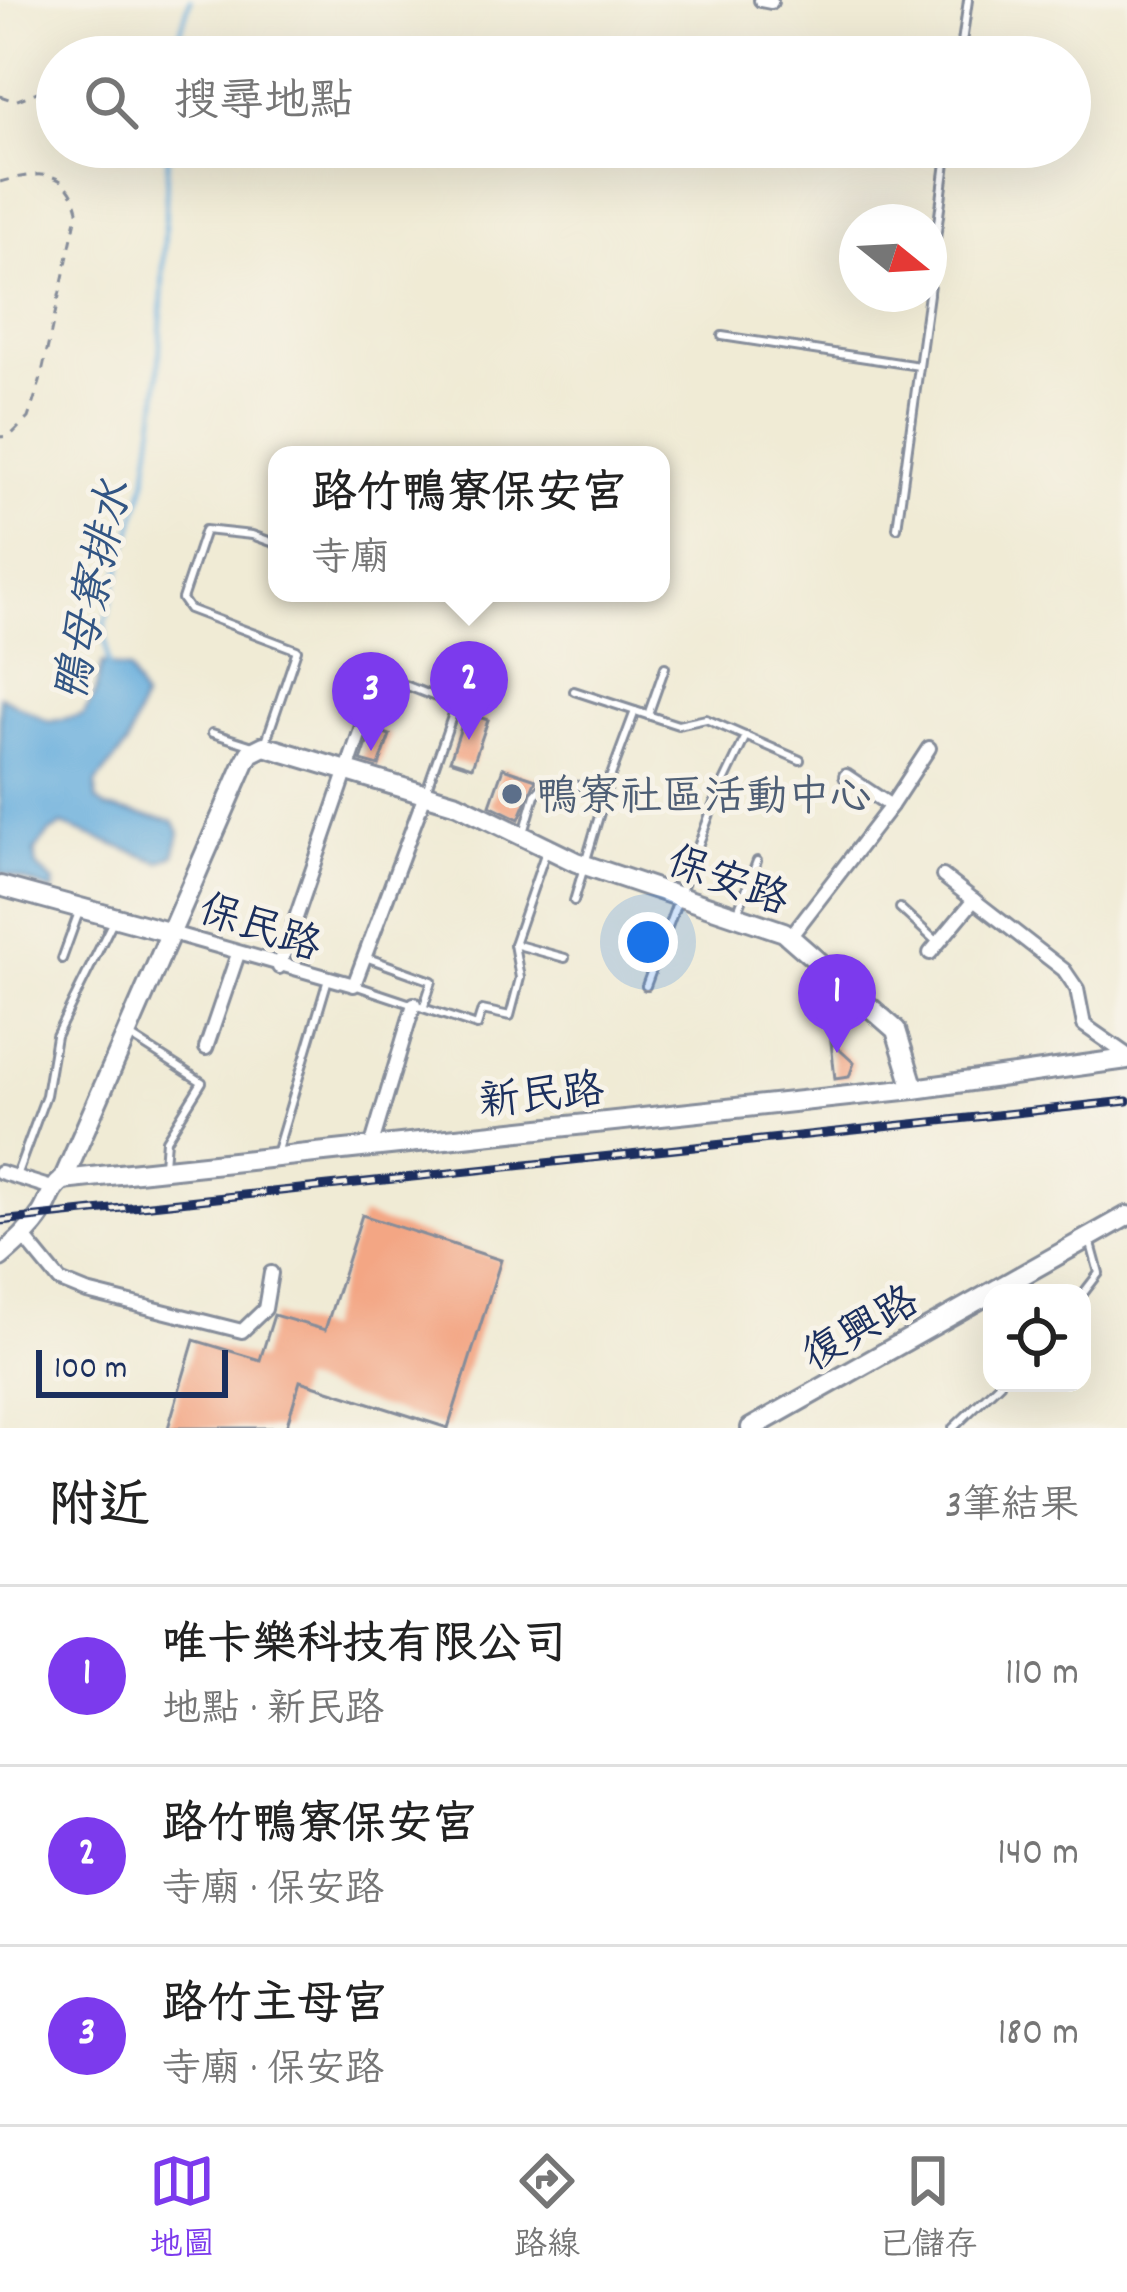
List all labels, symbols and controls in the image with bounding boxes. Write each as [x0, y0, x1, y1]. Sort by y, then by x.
search box [36, 36, 1091, 168]
icon: search [78, 69, 144, 135]
text: 搜尋地點 [174, 73, 354, 137]
north arrow [839, 204, 947, 312]
popup [268, 446, 670, 602]
text: 路竹鴨寮保安宮 [311, 465, 627, 529]
water label: 鴨母寮排水 [42, 475, 152, 709]
text: 寺廟 [311, 534, 390, 589]
pin: 2 [430, 641, 508, 740]
pin: 3 [332, 652, 410, 751]
place label: 鴨寮社區活動中心 [536, 771, 872, 831]
marker: 鴨寮社區活動中心 [499, 781, 525, 807]
street label: 保安路 [657, 835, 796, 934]
street label: 保民路 [189, 883, 328, 980]
your location [618, 912, 678, 972]
pin: 1 [798, 954, 876, 1053]
street label: 新民路 [476, 1064, 608, 1136]
street label: 復興路 [793, 1275, 932, 1390]
map controls [983, 1284, 1091, 1392]
button: locate [983, 1284, 1091, 1392]
scale bar [36, 1344, 228, 1397]
text: 100 m [54, 1347, 127, 1394]
text: 附近 [48, 1474, 150, 1546]
text: 3筆結果 [945, 1481, 1079, 1536]
text: 唯卡樂科技有限公司 [162, 1616, 567, 1680]
text: 1 [83, 1648, 91, 1703]
text: 110 m [1005, 1648, 1079, 1703]
text: 地點 · 新民路 [162, 1685, 384, 1740]
text: 路竹鴨寮保安宮 [162, 1796, 477, 1860]
text: 2 [78, 1828, 96, 1883]
text: 140 m [997, 1828, 1079, 1883]
text: 寺廟 · 保安路 [162, 1865, 384, 1920]
text: 路竹主母宮 [162, 1976, 387, 2040]
text: 3 [78, 2008, 96, 2063]
text: 180 m [998, 2008, 1079, 2063]
text: 寺廟 · 保安路 [162, 2045, 384, 2100]
tab: 地圖 [149, 2148, 215, 2271]
tab: 路線 [514, 2148, 580, 2271]
tab: 已儲存 [879, 2148, 978, 2271]

